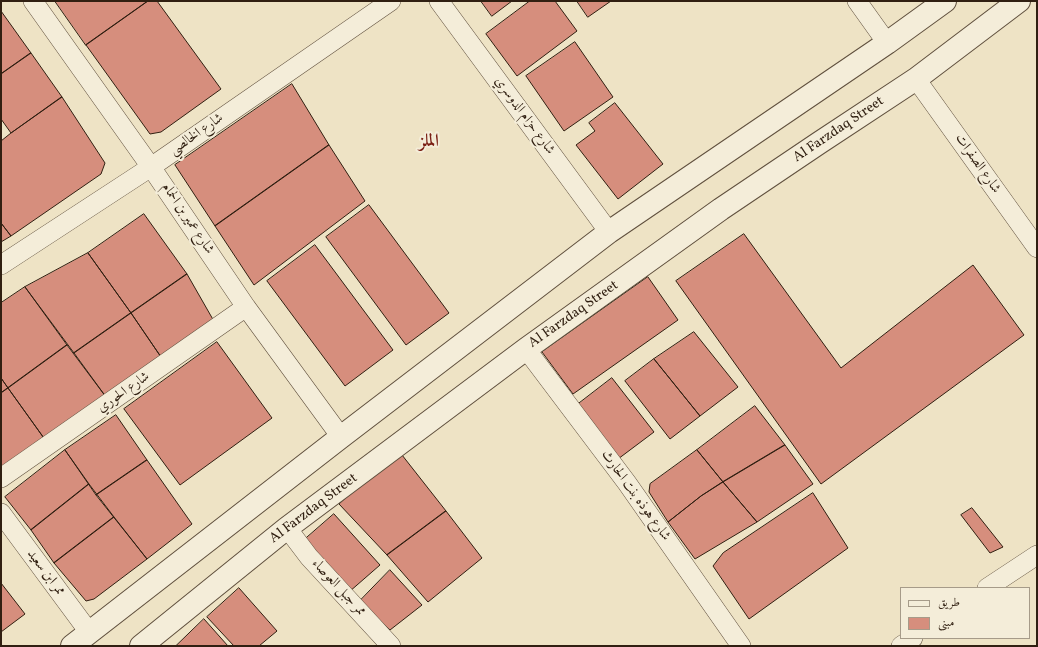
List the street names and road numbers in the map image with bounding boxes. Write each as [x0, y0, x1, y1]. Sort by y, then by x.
street label: شارع حزام الدوسري [490, 74, 558, 158]
street label: Al Farzdaq Street [790, 93, 888, 167]
street label: شارع الخالصي [167, 110, 227, 160]
street label: شارع الصفرات [950, 131, 1004, 197]
street label: شارع عمير بن الحمام [157, 180, 217, 258]
street label: Al Farzdaq Street [526, 278, 622, 352]
street label: شارع الحوري [95, 369, 153, 417]
street label: شارع هوذه بنت الحارث [596, 447, 674, 545]
street label: Al Farzdaq Street [267, 470, 361, 548]
street label: ممر ابن سعيد [22, 547, 68, 599]
street label: ممر جبل العوصاء [307, 556, 369, 620]

